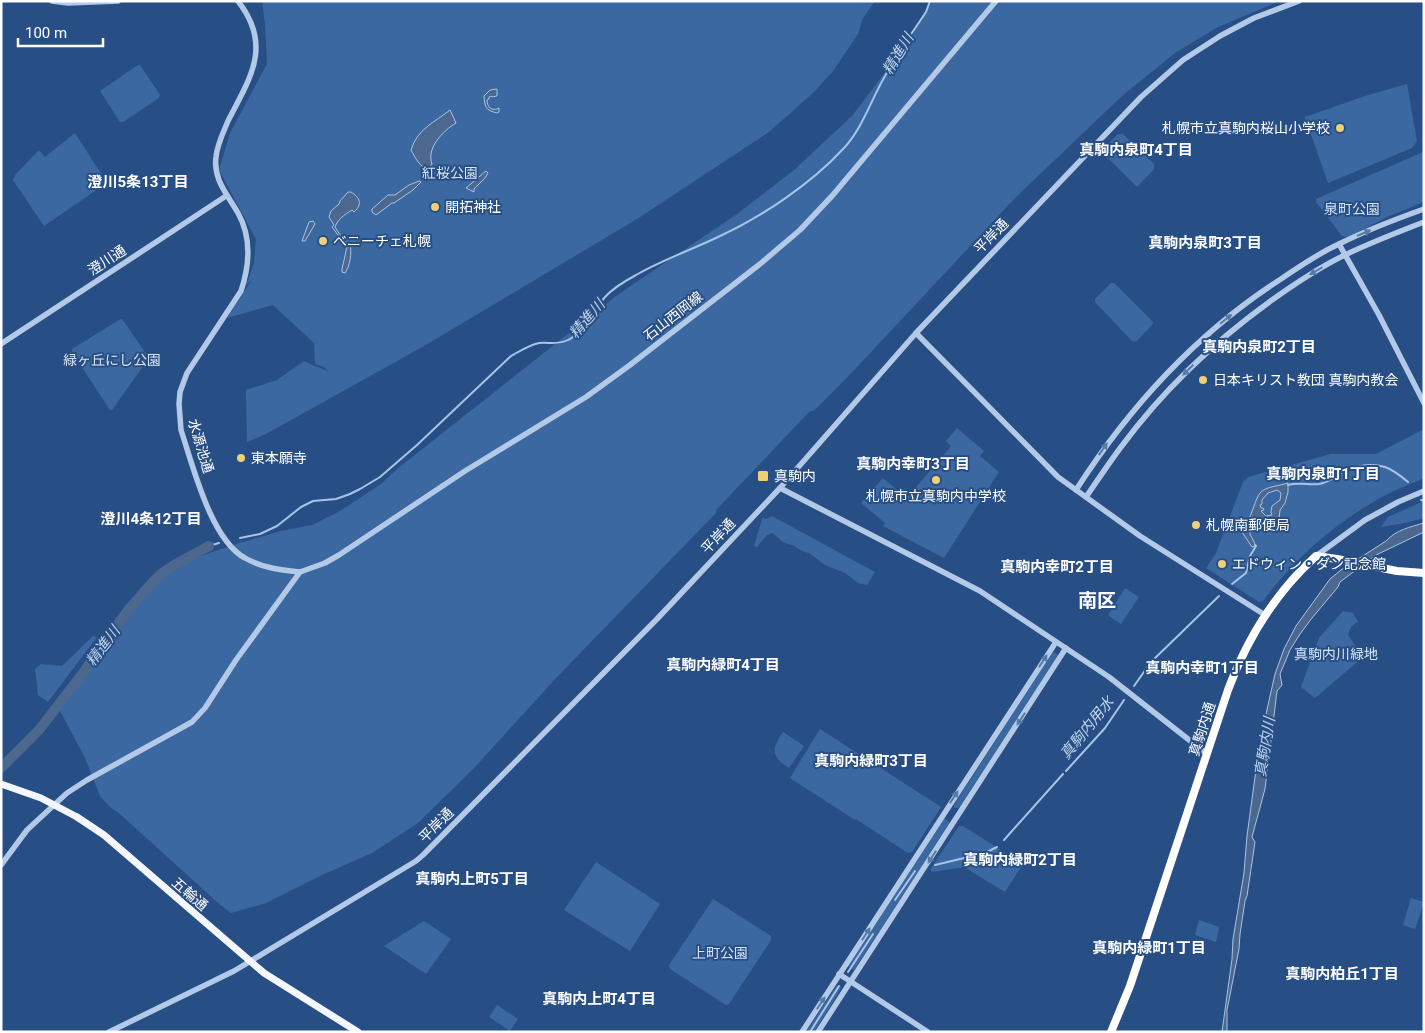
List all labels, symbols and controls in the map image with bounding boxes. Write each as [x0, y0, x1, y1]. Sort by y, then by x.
scale bar [18, 15, 102, 47]
text: 100 m [25, 24, 67, 42]
water label: 精進川 [879, 28, 918, 78]
place label: 札幌市立真駒内桜山小学校 [1162, 120, 1330, 136]
marker: 札幌市立真駒内桜山小学校 [1334, 122, 1346, 134]
district label: 真駒内泉町4丁目 [1079, 141, 1193, 159]
park label: 紅桜公園 [422, 165, 478, 181]
district label: 澄川5条13丁目 [88, 173, 188, 191]
place label: 開拓神社 [445, 199, 501, 215]
marker: 開拓神社 [429, 201, 441, 213]
park label: 泉町公園 [1324, 201, 1380, 217]
street label: 平岸通 [971, 215, 1011, 257]
one-way arrow [1357, 229, 1371, 237]
place label: べニーチェ札幌 [333, 233, 431, 249]
district label: 真駒内泉町3丁目 [1148, 234, 1262, 252]
marker: べニーチェ札幌 [317, 235, 329, 247]
street label: 澄川通 [85, 242, 129, 278]
one-way arrow [1309, 267, 1323, 276]
street label: 石山西岡線 [640, 288, 706, 344]
water label: 精進川 [565, 295, 610, 342]
one-way arrow [1219, 313, 1232, 324]
district label: 真駒内泉町2丁目 [1202, 338, 1316, 356]
park label: 緑ヶ丘にし公園 [63, 352, 161, 368]
one-way arrow [1182, 364, 1194, 376]
place label: 日本キリスト教団 真駒内教会 [1213, 372, 1398, 388]
marker: 日本キリスト教団 真駒内教会 [1197, 374, 1209, 386]
street label: 水源池通 [185, 417, 217, 475]
one-way arrow [1098, 443, 1108, 456]
place label: 東本願寺 [251, 450, 307, 466]
marker: 東本願寺 [235, 452, 247, 464]
district label: 真駒内幸町3丁目 [856, 455, 970, 473]
district label: 真駒内泉町1丁目 [1266, 465, 1380, 483]
place label: 真駒内 [774, 468, 816, 484]
marker: 真駒内 [756, 469, 770, 483]
marker: 札幌市立真駒内中学校 [930, 474, 942, 486]
place label: 札幌市立真駒内中学校 [866, 488, 1006, 504]
district label: 澄川4条12丁目 [101, 510, 201, 528]
street label: 平岸通 [698, 515, 738, 557]
place label: 札幌南郵便局 [1206, 517, 1290, 533]
marker: 札幌南郵便局 [1190, 519, 1202, 531]
place label: エドウィン・ダン記念館 [1232, 556, 1386, 572]
district label: 真駒内幸町2丁目 [1000, 558, 1114, 576]
marker: エドウィン・ダン記念館 [1216, 558, 1228, 570]
district label: 南区 [1078, 589, 1116, 612]
water label: 精進川 [82, 621, 125, 669]
park label: 真駒内川緑地 [1294, 646, 1378, 662]
one-way arrow [1038, 654, 1048, 668]
district label: 真駒内緑町4丁目 [666, 656, 780, 674]
district label: 真駒内幸町1丁目 [1145, 659, 1259, 677]
water label: 真駒内用水 [1056, 692, 1119, 763]
street label: 真駒内通 [1186, 700, 1218, 758]
one-way arrow [1016, 712, 1025, 725]
water label: 真駒内川 [1251, 714, 1279, 778]
district label: 真駒内緑町3丁目 [814, 752, 928, 770]
one-way arrow [950, 791, 959, 804]
street label: 平岸通 [415, 804, 457, 846]
one-way arrow [927, 850, 936, 863]
district label: 真駒内緑町2丁目 [963, 851, 1077, 869]
district label: 真駒内上町5丁目 [415, 870, 529, 888]
street label: 五輪通 [169, 874, 211, 914]
one-way arrow [861, 927, 871, 940]
district label: 真駒内緑町1丁目 [1092, 939, 1206, 957]
park label: 上町公園 [692, 945, 748, 961]
district label: 真駒内柏丘1丁目 [1285, 965, 1399, 983]
district label: 真駒内上町4丁目 [542, 990, 656, 1008]
one-way arrow [816, 996, 825, 1010]

